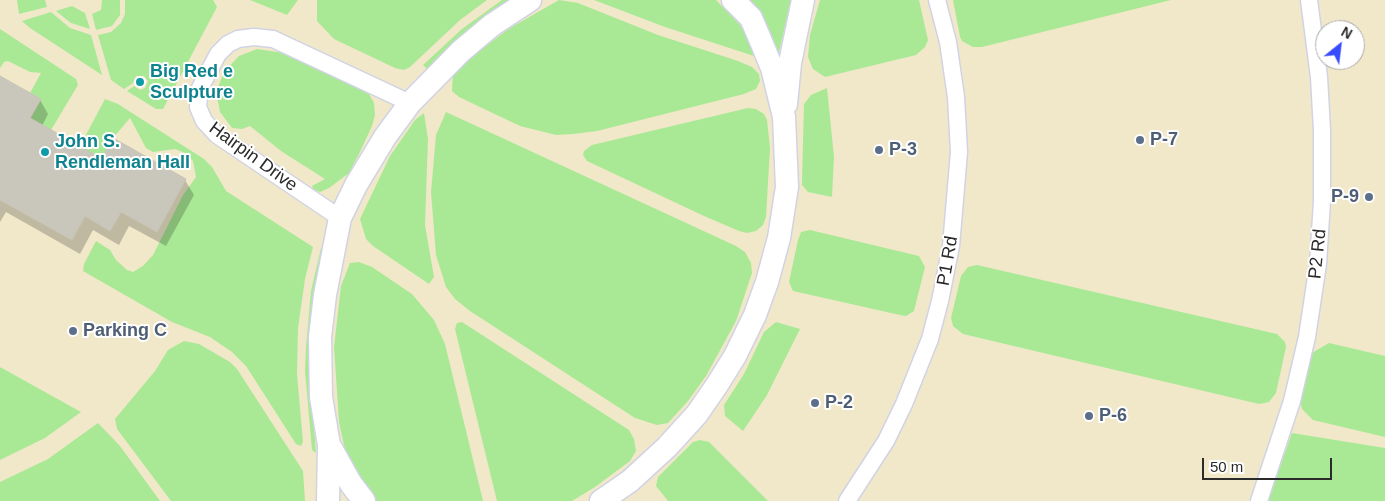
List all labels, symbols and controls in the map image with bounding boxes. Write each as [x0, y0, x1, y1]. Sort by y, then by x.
north arrow [1315, 20, 1365, 70]
text: N [1338, 23, 1355, 42]
place label: Big Red e Sculpture [150, 61, 233, 104]
marker: Big Red e Sculpture [134, 76, 146, 88]
street label: Hairpin Drive [205, 118, 301, 196]
place label: P-7 [1150, 129, 1178, 151]
place label: John S. Rendleman Hall [55, 131, 190, 173]
marker: P-7 [1134, 134, 1146, 146]
place label: P-3 [889, 139, 917, 161]
marker: P-3 [873, 144, 885, 156]
marker: John S. Rendleman Hall [39, 146, 51, 158]
place label: P-9 [1331, 186, 1359, 208]
marker: P-9 [1363, 191, 1375, 203]
street label: P2 Rd [1305, 228, 1331, 280]
street label: P1 Rd [933, 234, 963, 288]
place label: Parking C [83, 320, 167, 342]
marker: Parking C [67, 325, 79, 337]
place label: P-2 [825, 392, 853, 414]
marker: P-2 [809, 397, 821, 409]
place label: P-6 [1099, 405, 1127, 427]
marker: P-6 [1083, 410, 1095, 422]
scale bar [1205, 448, 1335, 480]
text: 50 m [1210, 458, 1243, 475]

